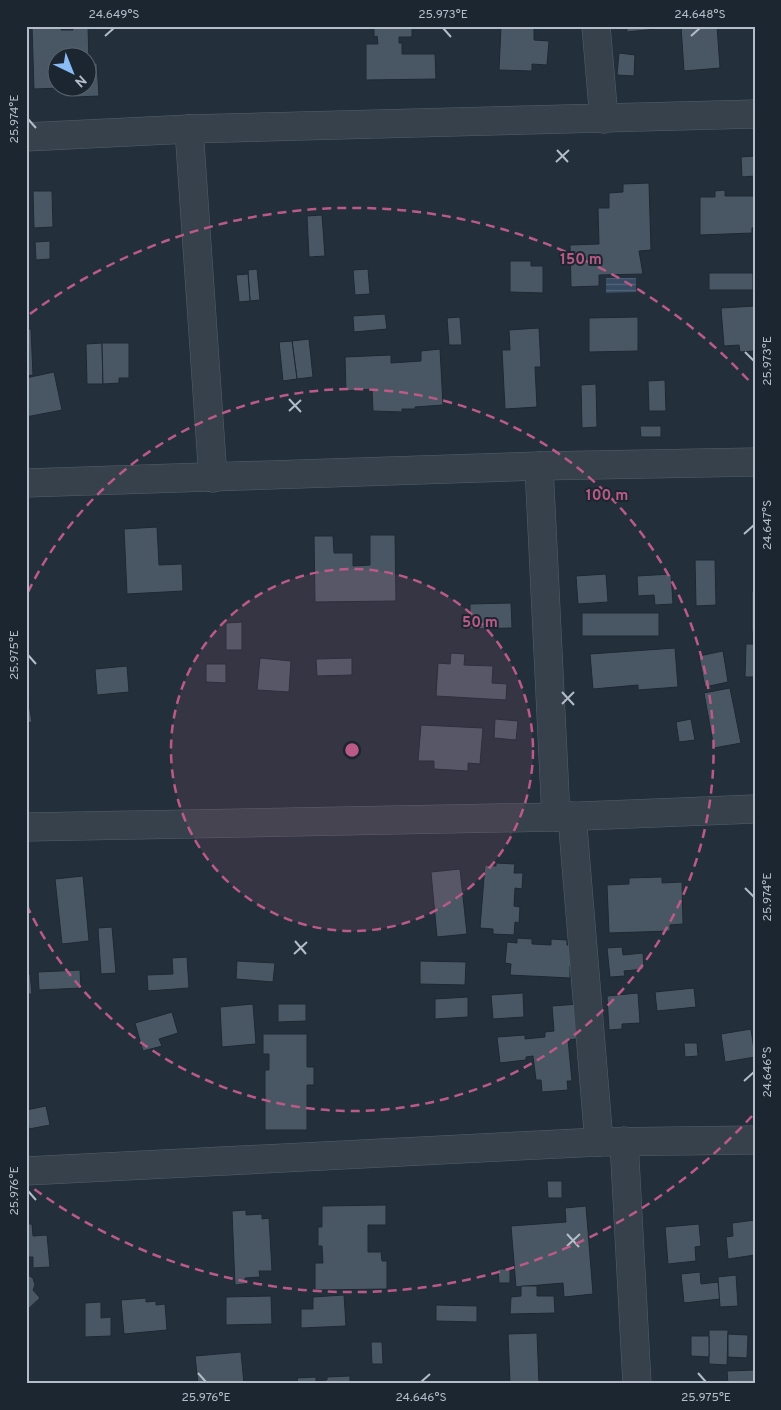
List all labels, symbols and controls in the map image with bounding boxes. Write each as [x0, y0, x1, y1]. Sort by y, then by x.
text: 24.649°S [88, 7, 140, 23]
text: 25.973°E [418, 7, 468, 23]
text: 24.648°S [674, 7, 726, 23]
north arrow [48, 48, 98, 98]
text: N [70, 71, 89, 90]
text: 25.974°E [7, 95, 23, 143]
text: 150 m [560, 251, 602, 270]
text: 25.973°E [760, 336, 776, 386]
text: 100 m [586, 487, 628, 506]
text: 24.647°S [760, 500, 776, 550]
text: 50 m [462, 614, 498, 633]
text: 25.975°E [7, 630, 23, 680]
centre of rings [343, 741, 361, 759]
text: 25.974°E [760, 873, 776, 921]
text: 24.646°S [760, 1046, 776, 1098]
text: 25.976°E [7, 1166, 23, 1216]
text: 25.976°E [181, 1390, 231, 1406]
text: 24.646°S [395, 1390, 447, 1406]
text: 25.975°E [681, 1390, 731, 1406]

